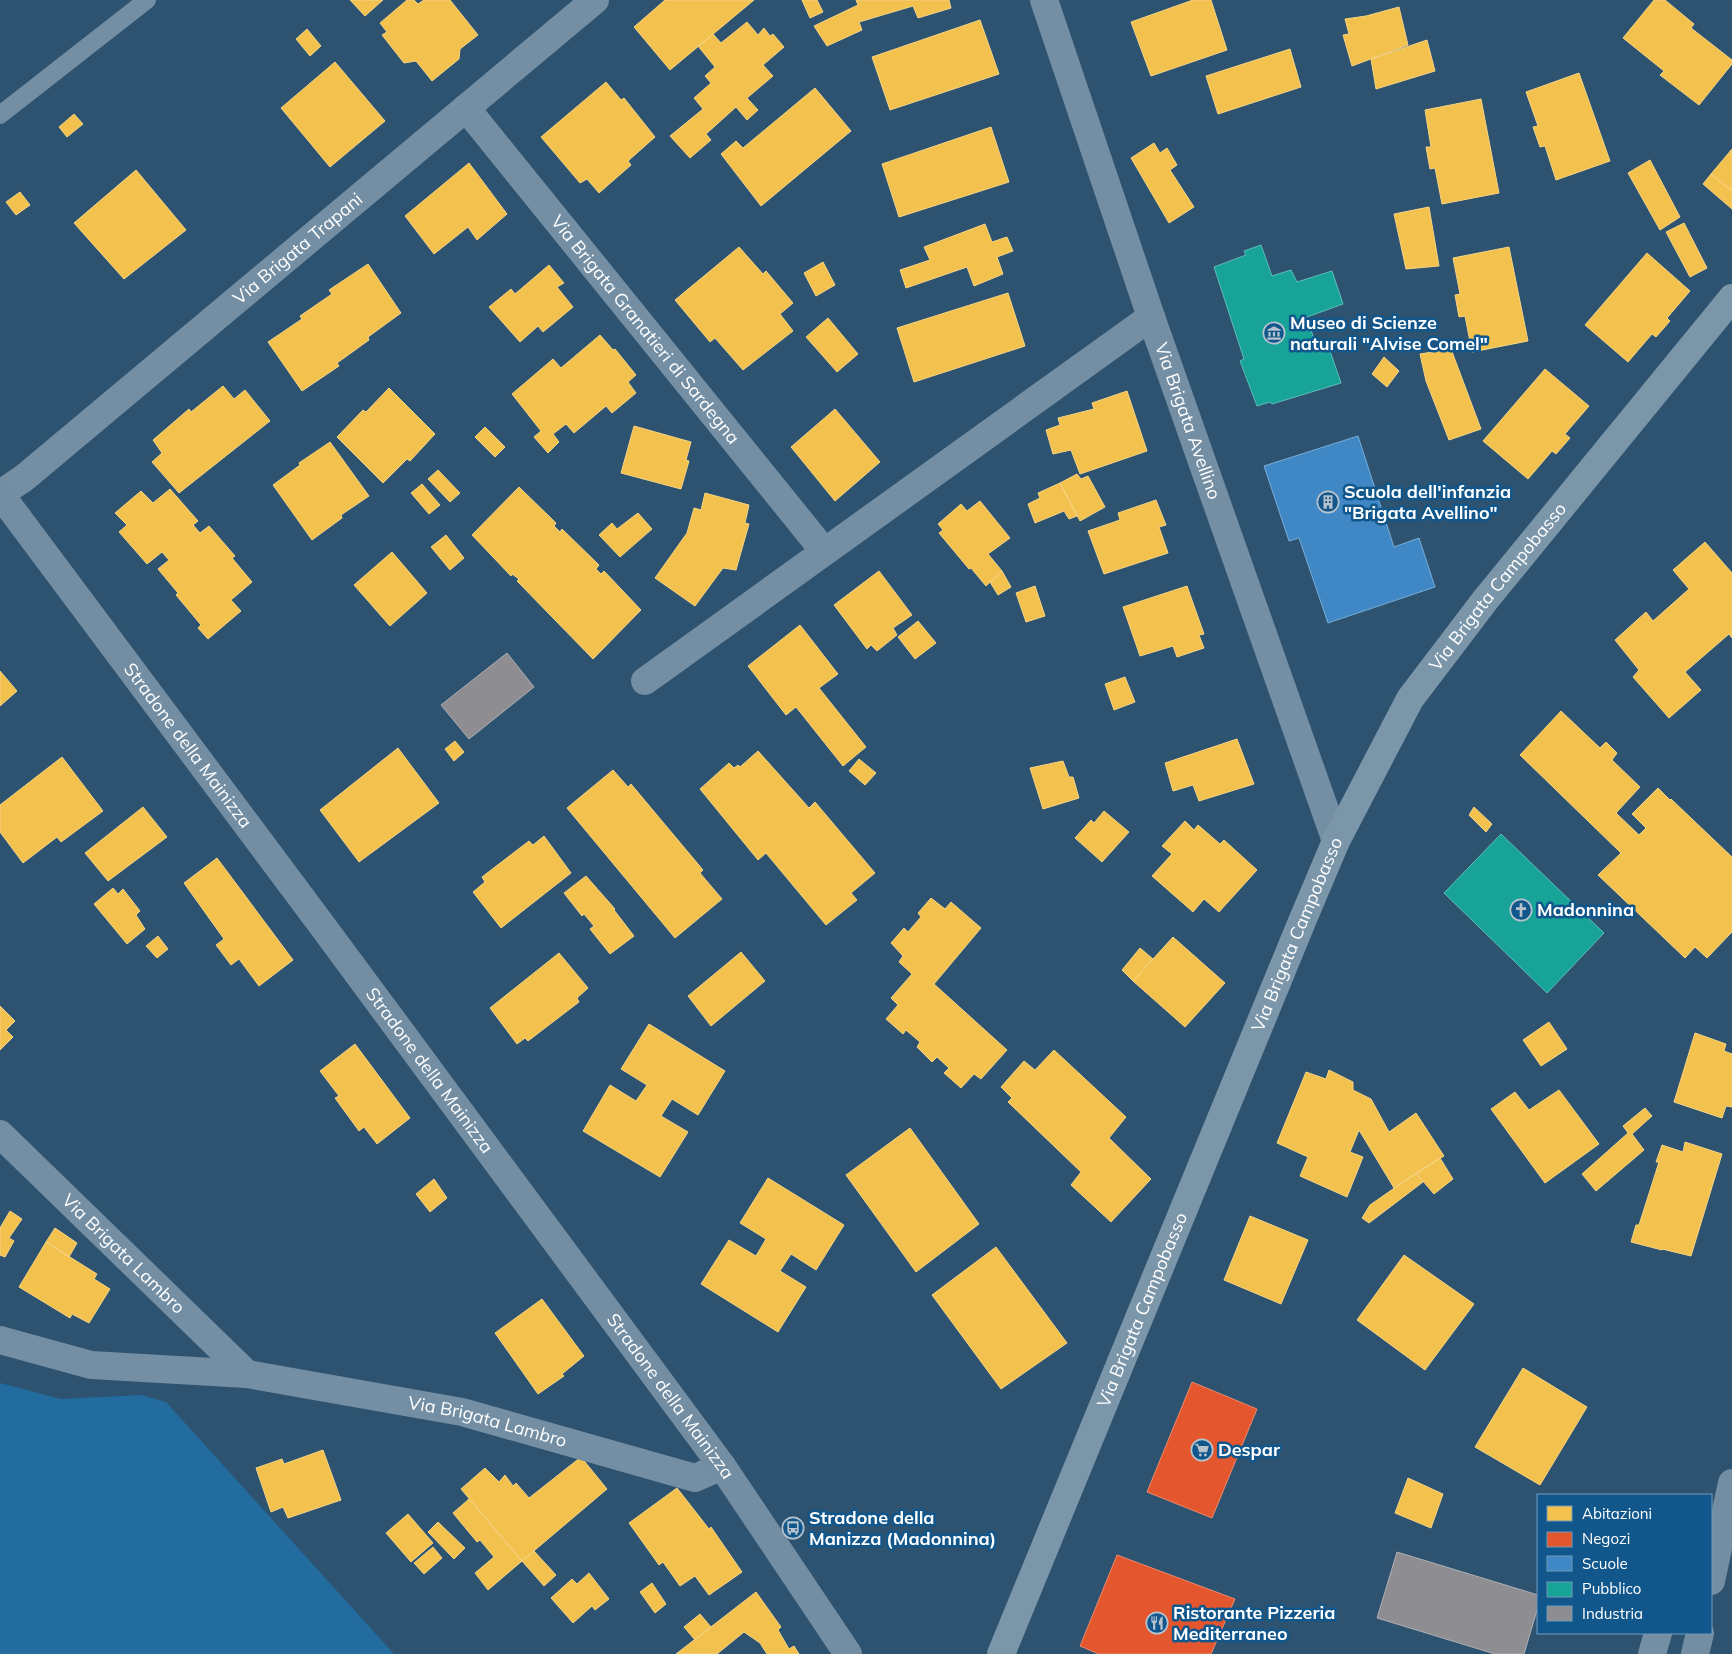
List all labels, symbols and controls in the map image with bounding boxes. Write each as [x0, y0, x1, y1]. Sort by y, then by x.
street label: Via Brigata Trapani [228, 187, 367, 309]
street label: Via Brigata Granatieri di Sardegna [546, 210, 745, 449]
place label: Museo di Scienze naturali "Alvise Comel" [1290, 311, 1488, 355]
museum icon: Museo di Scienze naturali "Alvise Comel" [1262, 321, 1286, 345]
street label: Via Brigata Avellino [1150, 339, 1226, 502]
place label: Scuola dell'infanzia "Brigata Avellino" [1344, 480, 1511, 524]
building icon: Scuola dell'infanzia "Brigata Avellino" [1316, 490, 1340, 514]
street label: Via Brigata Campobasso [1424, 498, 1571, 675]
street label: Stradone della Mainizza [119, 658, 257, 833]
street label: Via Brigata Campobasso [1246, 834, 1347, 1035]
church icon: Madonnina [1509, 898, 1533, 922]
place label: Madonnina [1537, 898, 1634, 921]
street label: Stradone della Mainizza [361, 983, 499, 1158]
street label: Via Brigata Lambro [57, 1188, 190, 1319]
street label: Via Brigata Campobasso [1092, 1209, 1192, 1411]
street label: Stradone della Mainizza [602, 1308, 739, 1483]
street label: Via Brigata Lambro [406, 1391, 570, 1452]
supermarket icon: Despar [1190, 1438, 1214, 1462]
place label: Despar [1218, 1438, 1281, 1461]
legend [1537, 1494, 1712, 1634]
text: Abitazioni [1582, 1504, 1652, 1523]
place label: Stradone della Manizza (Madonnina) [809, 1506, 996, 1550]
bus stop icon: Stradone della Manizza (Madonnina) [781, 1516, 805, 1540]
text: Negozi [1582, 1529, 1630, 1548]
text: Scuole [1582, 1554, 1628, 1573]
text: Pubblico [1582, 1579, 1641, 1598]
place label: Ristorante Pizzeria Mediterraneo [1173, 1601, 1335, 1645]
text: Industria [1582, 1604, 1643, 1623]
restaurant icon: Ristorante Pizzeria Mediterraneo [1145, 1611, 1169, 1635]

